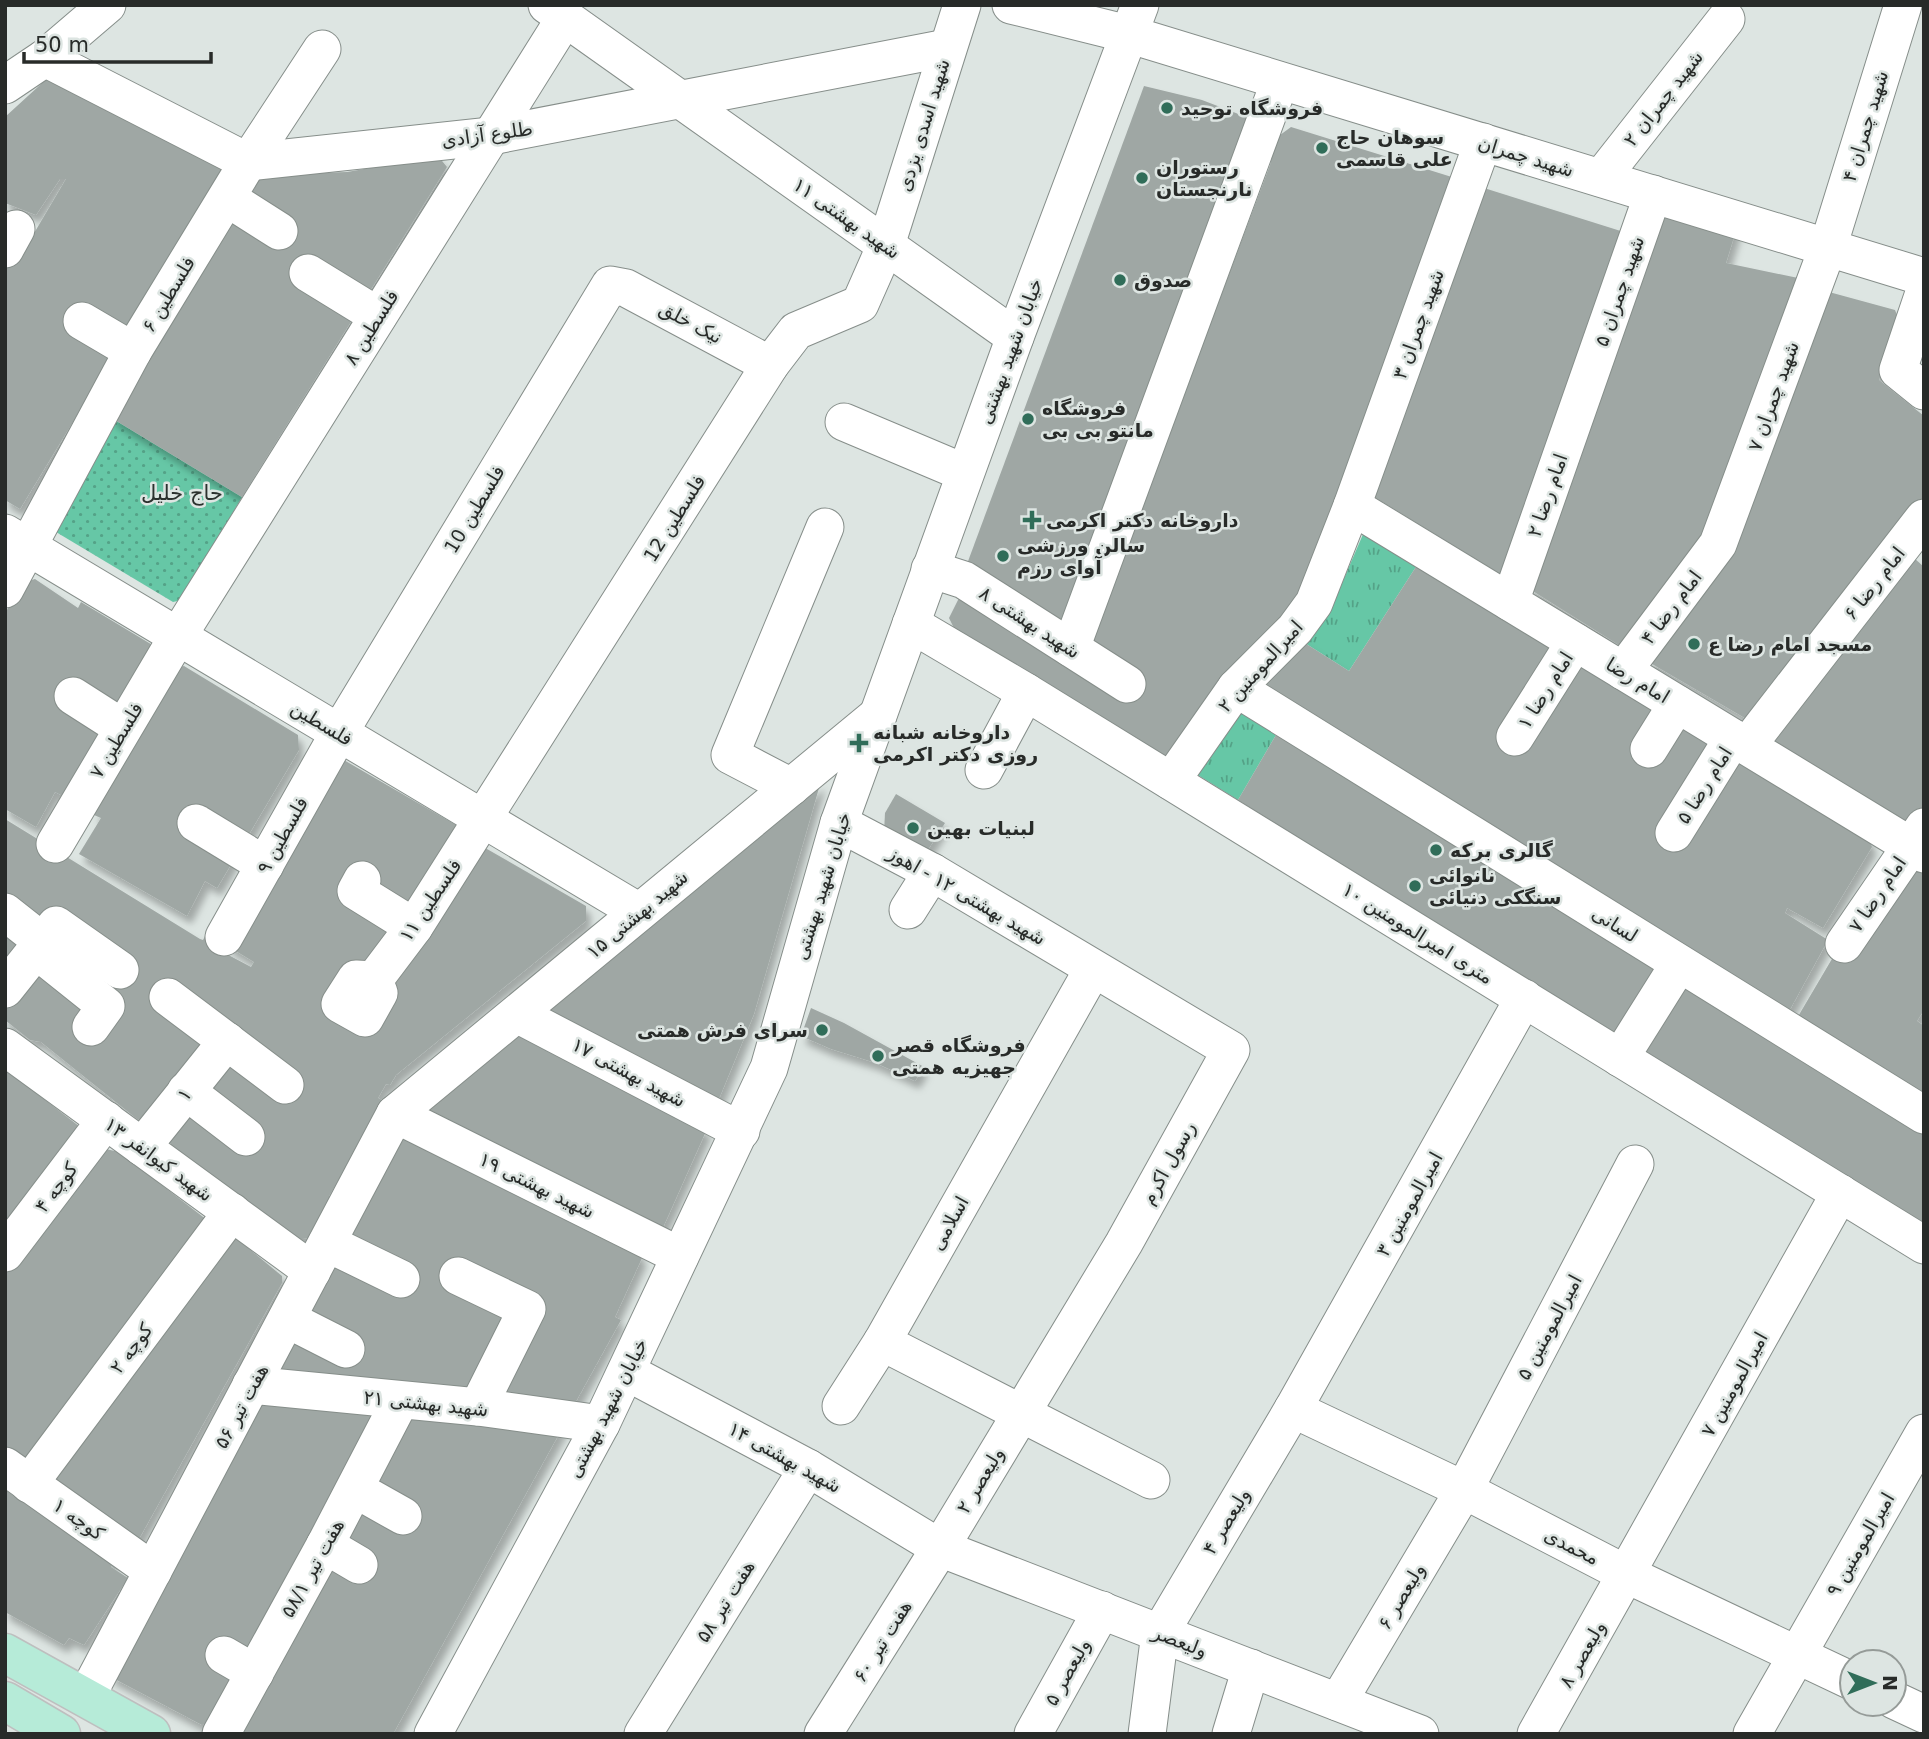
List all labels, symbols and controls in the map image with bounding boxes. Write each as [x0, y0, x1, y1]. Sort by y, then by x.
scale bar [24, 21, 212, 65]
text: 50 m [35, 33, 89, 57]
street label: شهید چمران ۲ [1619, 46, 1708, 151]
street label: شهید اسدی یزدی [892, 56, 955, 194]
street label: شهید چمران ۴ [1838, 68, 1893, 185]
place label: فروشگاه توحید [1181, 97, 1323, 120]
marker: فروشگاه توحید [1159, 100, 1175, 116]
street label: طلوع آزادی [440, 116, 534, 152]
place label: سوهان حاج علی قاسمی [1336, 126, 1453, 170]
street label: شهید چمران [1475, 131, 1576, 182]
marker: سوهان حاج علی قاسمی [1314, 140, 1330, 156]
place label: رستوران نارنجستان [1156, 156, 1252, 201]
marker: رستوران نارنجستان [1134, 170, 1150, 186]
street label: شهید بهشتی ۱۱ [789, 173, 905, 264]
street label: شهید چمران ۵ [1590, 233, 1649, 349]
street label: فلسطین ۶ [137, 252, 200, 336]
street label: شهید چمران ۳ [1388, 266, 1449, 382]
place label: صدوق [1134, 269, 1192, 292]
marker: صدوق [1112, 272, 1128, 288]
street label: خیابان شهید بهشتی [973, 275, 1047, 427]
street label: فلسطین ۸ [339, 285, 404, 369]
street label: نیک خلق [655, 296, 726, 349]
street label: شهید چمران ۷ [1743, 338, 1804, 454]
place label: فروشگاه مانتو بی بی [1042, 397, 1154, 442]
marker: فروشگاه مانتو بی بی [1020, 411, 1036, 427]
street label: امام رضا ۲ [1523, 451, 1572, 540]
street label: فلسطین 10 [439, 461, 510, 557]
street label: فلسطین 12 [639, 470, 710, 566]
district label: حاج خلیل [141, 481, 223, 506]
place label: داروخانه دکتر اکرمی [1046, 509, 1239, 532]
marker: داروخانه دکتر اکرمی [1024, 512, 1040, 528]
place label: سالن ورزشی آوای رزم [1017, 534, 1145, 579]
street label: امام رضا ۶ [1839, 542, 1910, 624]
marker: سالن ورزشی آوای رزم [995, 548, 1011, 564]
street label: امام رضا ۴ [1636, 566, 1707, 649]
street label: شهید بهشتی ۸ [975, 581, 1084, 663]
street label: امیرالمومنین ۲ [1213, 616, 1308, 717]
place label: مسجد امام رضا ع [1708, 633, 1872, 656]
marker: مسجد امام رضا ع [1686, 636, 1702, 652]
street label: امام رضا ۱ [1513, 648, 1578, 733]
street label: امام رضا [1602, 653, 1674, 708]
street label: فلسطین [287, 696, 357, 751]
street label: فلسطین ۷ [85, 698, 148, 782]
place label: داروخانه شبانه روزی دکتر اکرمی [873, 721, 1038, 766]
marker: داروخانه شبانه روزی دکتر اکرمی [851, 735, 867, 751]
street label: امام رضا ۵ [1672, 743, 1737, 828]
street label: فلسطین ۹ [252, 793, 313, 878]
street label: خیابان شهید بهشتی [789, 809, 856, 963]
place label: لبنیات بهین [927, 817, 1035, 840]
marker: لبنیات بهین [905, 820, 921, 836]
place label: گالری برکه [1450, 839, 1554, 862]
street label: شهید بهشتی ۱۲ - اهوز [883, 840, 1050, 950]
marker: گالری برکه [1428, 842, 1444, 858]
street label: امام رضا ۷ [1844, 852, 1911, 937]
street label: فلسطین ۱۱ [394, 855, 466, 946]
place label: نانوائی سنگکی دنیائی [1429, 864, 1562, 908]
street label: شهید بهشتی ۱۵ [582, 865, 693, 964]
street label: ۱۰ متری امیرالمومنین [1338, 878, 1497, 989]
marker: نانوائی سنگکی دنیائی [1407, 878, 1423, 894]
street label: لسانی [1588, 902, 1642, 946]
place label: سرای فرش همتی [637, 1019, 808, 1042]
marker: سرای فرش همتی [814, 1022, 830, 1038]
street label: شهید بهشتی ۱۷ [568, 1033, 690, 1112]
place label: فروشگاه قصر جهیزیه همتی [891, 1034, 1026, 1079]
marker: فروشگاه قصر جهیزیه همتی [870, 1048, 886, 1064]
street label: ۱ [172, 1083, 196, 1105]
street label: شهید کیوانفر ۱۳ [100, 1112, 217, 1206]
street label: رسول اکرم [1136, 1118, 1201, 1209]
street label: شهید بهشتی ۱۹ [475, 1148, 598, 1223]
street label: امیرالمومنین ۳ [1371, 1148, 1448, 1261]
street label: کوچه ۴ [30, 1157, 83, 1217]
street label: اسلامی [925, 1192, 973, 1254]
street label: امیرالمومنین ۵ [1512, 1271, 1587, 1384]
street label: کوچه ۲ [105, 1318, 158, 1378]
street label: امیرالمومنین ۷ [1696, 1328, 1773, 1441]
street label: خیابان شهید بهشتی [562, 1335, 652, 1482]
street label: هفت تیر ۵۶ [210, 1360, 273, 1452]
street label: شهید بهشتی ۲۱ [362, 1386, 490, 1421]
street label: شهید بهشتی ۱۴ [724, 1417, 845, 1498]
street label: ولیعصر ۲ [952, 1443, 1009, 1518]
street label: ولیعصر ۴ [1198, 1484, 1255, 1559]
street label: امیرالمومنین ۹ [1821, 1488, 1899, 1600]
street label: کوچه ۱ [49, 1494, 109, 1546]
street label: هفت تیر ۵۸/۱ [276, 1515, 349, 1621]
street label: محمدی [1541, 1523, 1603, 1569]
street label: هفت تیر ۵۸ [691, 1556, 760, 1646]
street label: ولیعصر ۶ [1373, 1559, 1430, 1634]
street label: هفت تیر ۶۰ [848, 1596, 917, 1686]
street label: ولیعصر ۸ [1554, 1617, 1611, 1692]
street label: ولیعصر [1148, 1620, 1210, 1662]
street label: ولیعصر ۵ [1040, 1635, 1095, 1710]
north arrow [1838, 1648, 1908, 1718]
text: N [1879, 1675, 1901, 1691]

